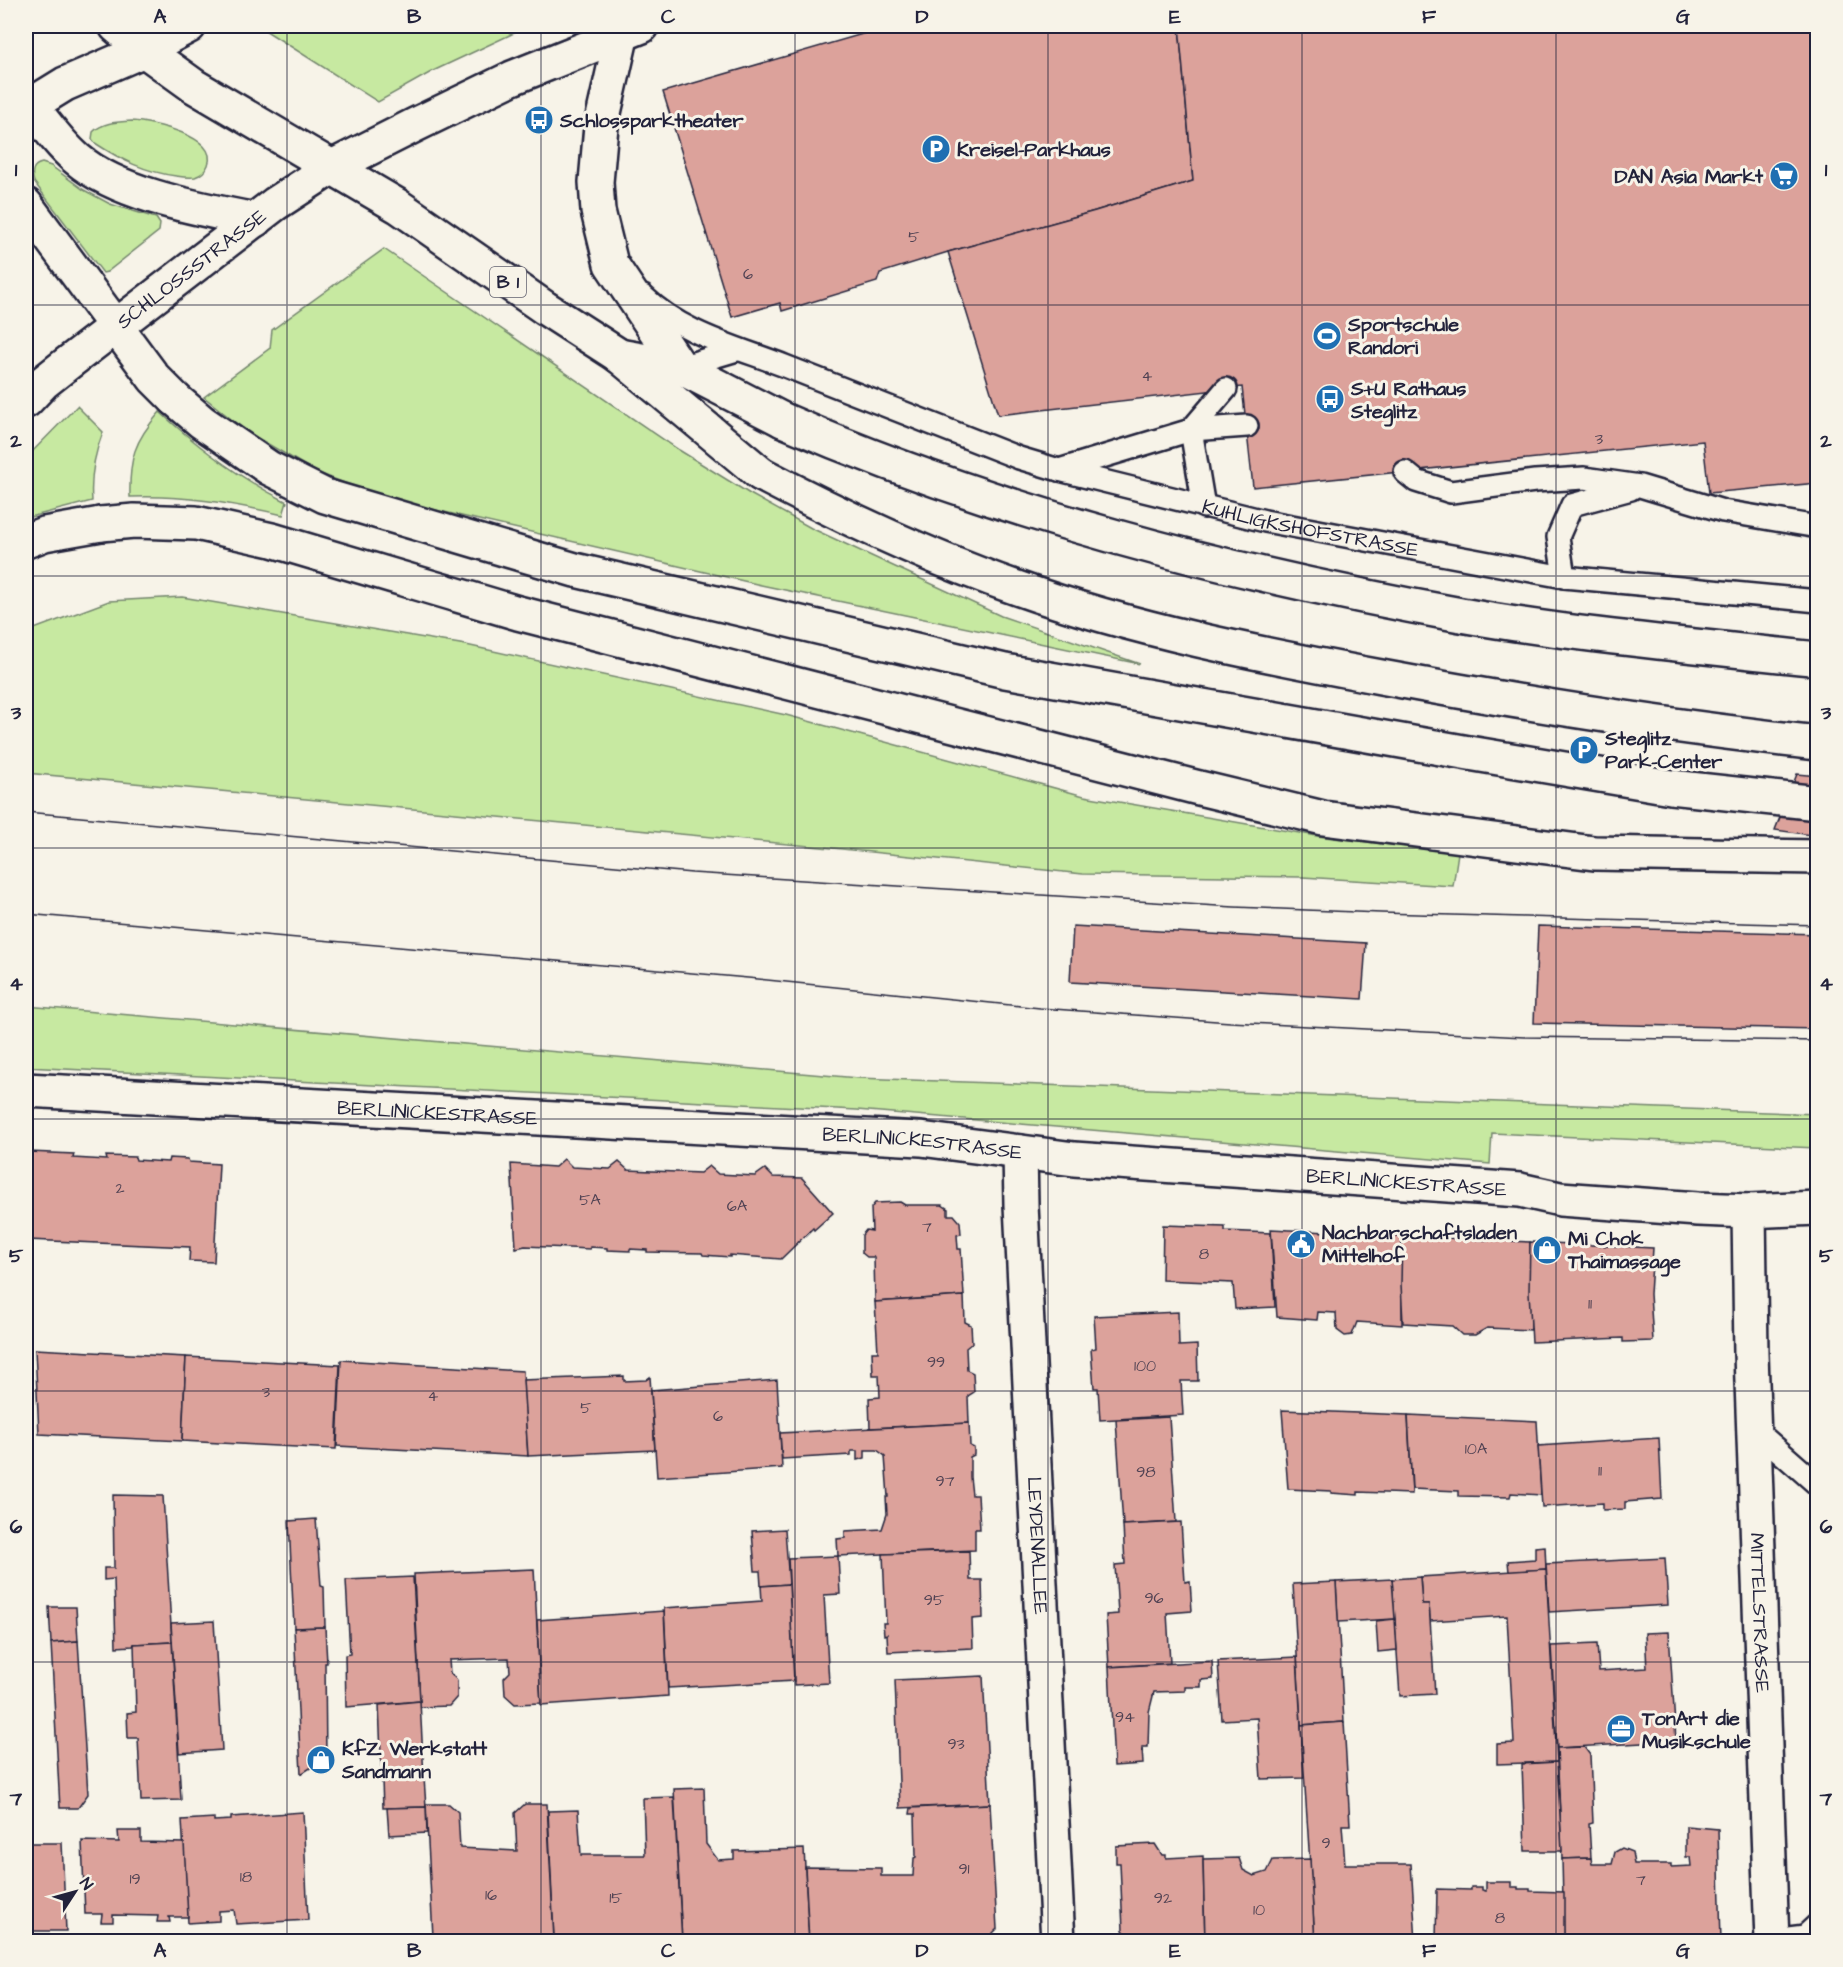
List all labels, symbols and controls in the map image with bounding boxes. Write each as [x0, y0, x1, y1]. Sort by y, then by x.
text: A [154, 3, 167, 31]
text: B [407, 3, 422, 31]
text: C [661, 3, 676, 31]
text: D [916, 3, 929, 31]
text: E [1169, 3, 1181, 31]
text: F [1422, 3, 1437, 31]
text: G [1676, 3, 1690, 31]
bus stop icon: Schlossparktheater [523, 104, 555, 136]
place label: Schlossparktheater [559, 107, 744, 135]
parking icon: Kreisel-Parkhaus [920, 133, 952, 165]
place label: Kreisel-Parkhaus [957, 136, 1111, 164]
text: 1 [15, 156, 18, 184]
text: 1 [1825, 156, 1828, 184]
supermarket icon: DAN Asia Markt [1768, 160, 1800, 192]
place label: DAN Asia Markt [1614, 163, 1764, 191]
street label: SCHLOSSSTRASSE [111, 203, 273, 336]
house number: 5 [908, 226, 920, 248]
house number: 6 [743, 263, 753, 285]
road number: B 1 [490, 267, 526, 297]
place label: Sportschule Randori [1347, 311, 1459, 362]
sports icon: Sportschule Randori [1311, 320, 1343, 352]
house number: 4 [1142, 365, 1153, 387]
place label: S+U Rathaus Steglitz [1350, 375, 1466, 427]
bus stop icon: S+U Rathaus Steglitz [1314, 383, 1346, 415]
text: 2 [9, 427, 22, 455]
text: 2 [1819, 427, 1832, 455]
house number: 3 [1595, 428, 1603, 450]
street label: KUHLIGKSHOFSTRASSE [1199, 493, 1421, 565]
text: 3 [10, 699, 22, 727]
text: 3 [1820, 699, 1832, 727]
place label: Steglitz Park-Center [1604, 725, 1723, 776]
parking icon: Steglitz Park-Center [1568, 734, 1600, 766]
text: 4 [9, 970, 23, 998]
text: 4 [1819, 970, 1833, 998]
street label: BERLINICKESTRASSE [336, 1094, 539, 1133]
street label: BERLINICKESTRASSE [822, 1121, 1024, 1167]
street label: BERLINICKESTRASSE [1305, 1162, 1508, 1204]
house number: 2 [115, 1177, 125, 1199]
house number: 5A [579, 1189, 601, 1211]
house number: 6A [727, 1195, 747, 1217]
house number: 7 [922, 1216, 932, 1238]
place label: Nachbarschaftsladen Mittelhof [1322, 1219, 1517, 1270]
place label: Mi Chok Thaimassage [1567, 1225, 1681, 1277]
public building icon: Nachbarschaftsladen Mittelhof [1285, 1228, 1317, 1260]
shop icon: Mi Chok Thaimassage [1531, 1234, 1563, 1266]
text: 5 [9, 1242, 24, 1270]
text: 5 [1819, 1242, 1834, 1270]
house number: 8 [1199, 1243, 1209, 1265]
house number: 11 [1588, 1293, 1592, 1315]
house number: 99 [927, 1351, 945, 1373]
house number: 100 [1134, 1355, 1156, 1377]
house number: 3 [262, 1381, 270, 1403]
house number: 4 [428, 1385, 439, 1407]
house number: 5 [580, 1397, 592, 1419]
house number: 6 [713, 1405, 723, 1427]
house number: 10A [1465, 1438, 1487, 1460]
house number: 11 [1598, 1460, 1602, 1482]
house number: 98 [1136, 1461, 1156, 1483]
house number: 97 [936, 1470, 955, 1492]
street label: LEYDENALLEE [1020, 1476, 1055, 1615]
text: 6 [10, 1513, 23, 1541]
text: 6 [1820, 1513, 1833, 1541]
street label: MITTELSTRASSE [1742, 1532, 1776, 1694]
house number: 96 [1144, 1587, 1164, 1609]
house number: 95 [924, 1589, 945, 1611]
place label: TonArt die Musikschule [1641, 1705, 1751, 1756]
house number: 94 [1115, 1706, 1135, 1728]
office icon: TonArt die Musikschule [1605, 1713, 1637, 1745]
house number: 93 [947, 1733, 965, 1755]
place label: KfZ Werkstatt Sandmann [341, 1735, 488, 1786]
shop icon: KfZ Werkstatt Sandmann [305, 1744, 337, 1776]
text: 7 [9, 1785, 23, 1813]
text: 7 [1819, 1785, 1833, 1813]
house number: 9 [1321, 1832, 1331, 1854]
house number: 91 [958, 1858, 970, 1880]
north arrow [45, 1862, 105, 1922]
house number: 18 [240, 1866, 252, 1888]
house number: 19 [129, 1868, 141, 1890]
house number: 7 [1636, 1869, 1646, 1891]
text: N [74, 1873, 98, 1894]
house number: 16 [485, 1884, 497, 1906]
house number: 15 [609, 1887, 623, 1909]
house number: 92 [1154, 1887, 1172, 1909]
house number: 10 [1253, 1899, 1265, 1921]
house number: 8 [1495, 1907, 1505, 1929]
text: A [154, 1937, 167, 1965]
text: B [407, 1937, 422, 1965]
text: C [661, 1937, 676, 1965]
text: D [916, 1937, 929, 1965]
text: E [1169, 1937, 1181, 1965]
text: F [1422, 1937, 1437, 1965]
text: G [1676, 1937, 1690, 1965]

